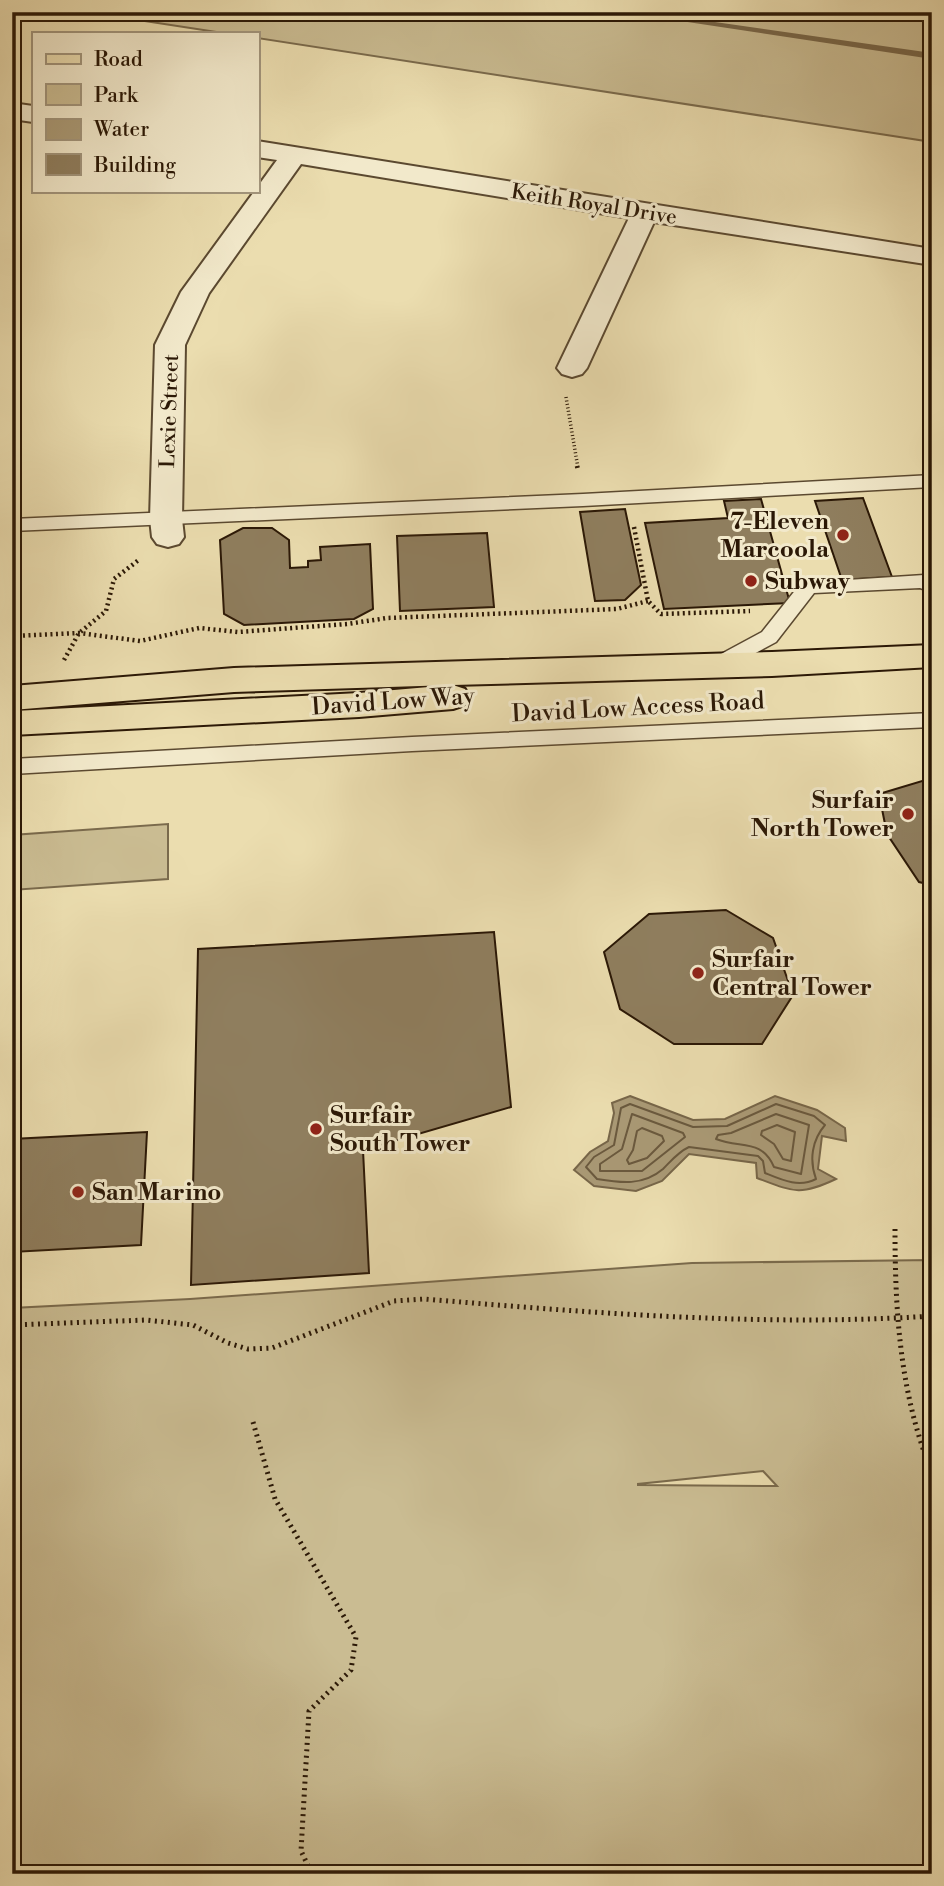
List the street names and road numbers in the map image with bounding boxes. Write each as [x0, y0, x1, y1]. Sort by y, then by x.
street label: Keith Royal Drive [509, 179, 679, 231]
street label: Lexie Street [155, 353, 185, 468]
street label: David Low Way [311, 681, 476, 723]
street label: David Low Access Road [511, 686, 766, 730]

